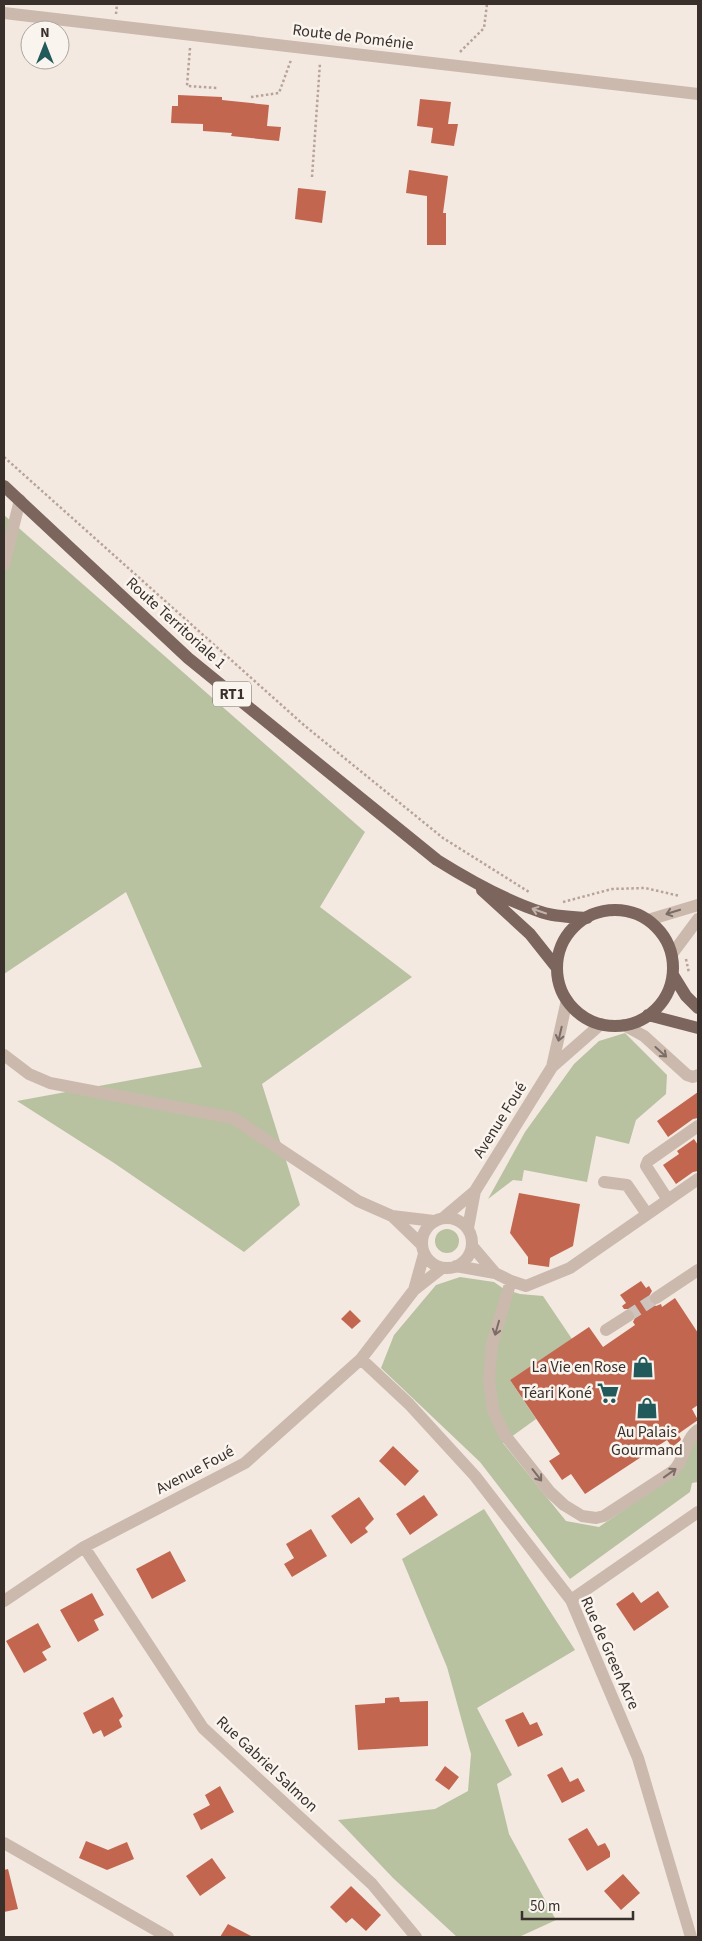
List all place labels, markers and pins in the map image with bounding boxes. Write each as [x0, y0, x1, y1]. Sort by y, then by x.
shop icon: La Vie en Rose [630, 1354, 656, 1380]
place label: La Vie en Rose [532, 1356, 626, 1378]
supermarket icon: Téari Koné [595, 1380, 621, 1406]
place label: Téari Koné [522, 1382, 592, 1404]
shop icon: Au Palais Gourmand [634, 1395, 660, 1421]
place label: Au Palais Gourmand [611, 1421, 683, 1461]

